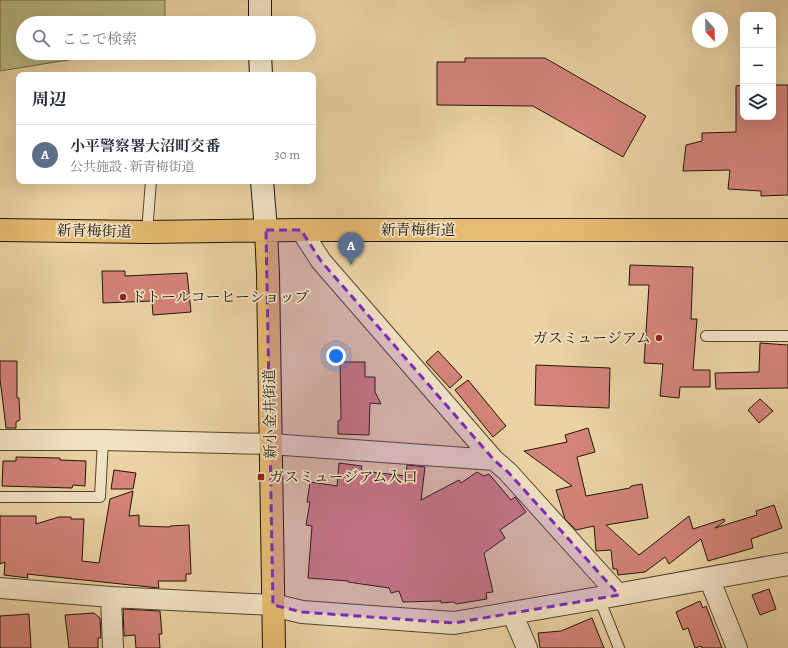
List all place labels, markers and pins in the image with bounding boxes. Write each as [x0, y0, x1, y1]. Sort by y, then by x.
pin: A [338, 232, 364, 265]
place label: ドトールコーヒーショップ [131, 287, 310, 307]
marker: ドトールコーヒーショップ [118, 292, 128, 302]
place label: ガスミュージアム [533, 328, 651, 348]
marker: ガスミュージアム [654, 333, 664, 343]
place label: ガスミュージアム入口 [269, 467, 417, 487]
marker: ガスミュージアム入口 [256, 472, 266, 482]

